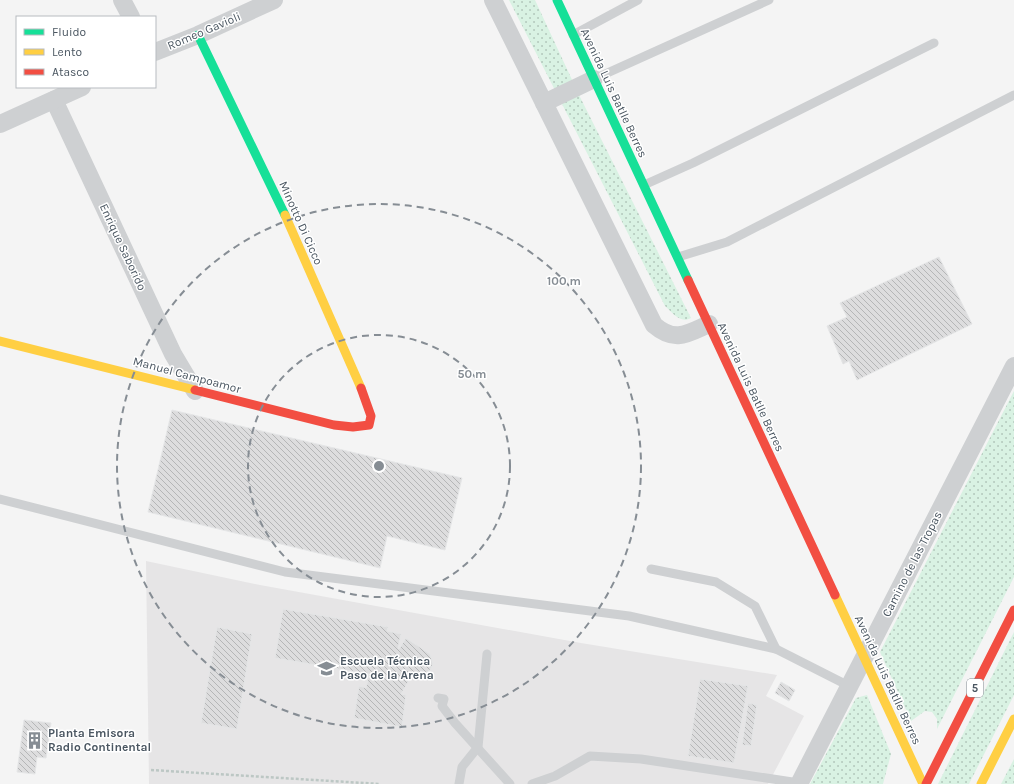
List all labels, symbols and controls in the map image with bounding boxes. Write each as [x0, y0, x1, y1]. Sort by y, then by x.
street label: Romeo Gavioli [165, 9, 243, 53]
legend [16, 16, 156, 88]
text: Fluido [52, 25, 86, 39]
street label: Avenida Luis Batlle Berres [578, 26, 650, 160]
text: Lento [52, 45, 82, 59]
text: Atasco [52, 65, 89, 79]
street label: Minotto Di Cicco [276, 179, 326, 267]
street label: Enrique Saborido [97, 201, 149, 293]
text: 100 m [547, 274, 581, 288]
street label: Avenida Luis Batlle Berres [715, 320, 787, 454]
street label: Manuel Campoamor [132, 354, 243, 396]
text: 50 m [458, 367, 487, 381]
centre of rings [372, 459, 386, 473]
street label: Camino de las Tropas [879, 509, 945, 619]
street label: Avenida Luis Batlle Berres [852, 613, 924, 747]
place label: Escuela Técnica Paso de la Arena [340, 654, 434, 682]
school or university icon: Escuela Técnica Paso de la Arena [317, 658, 337, 678]
road number: 5 [967, 679, 983, 697]
place label: Planta Emisora Radio Continental [48, 726, 151, 754]
building icon: Planta Emisora Radio Continental [25, 730, 45, 750]

